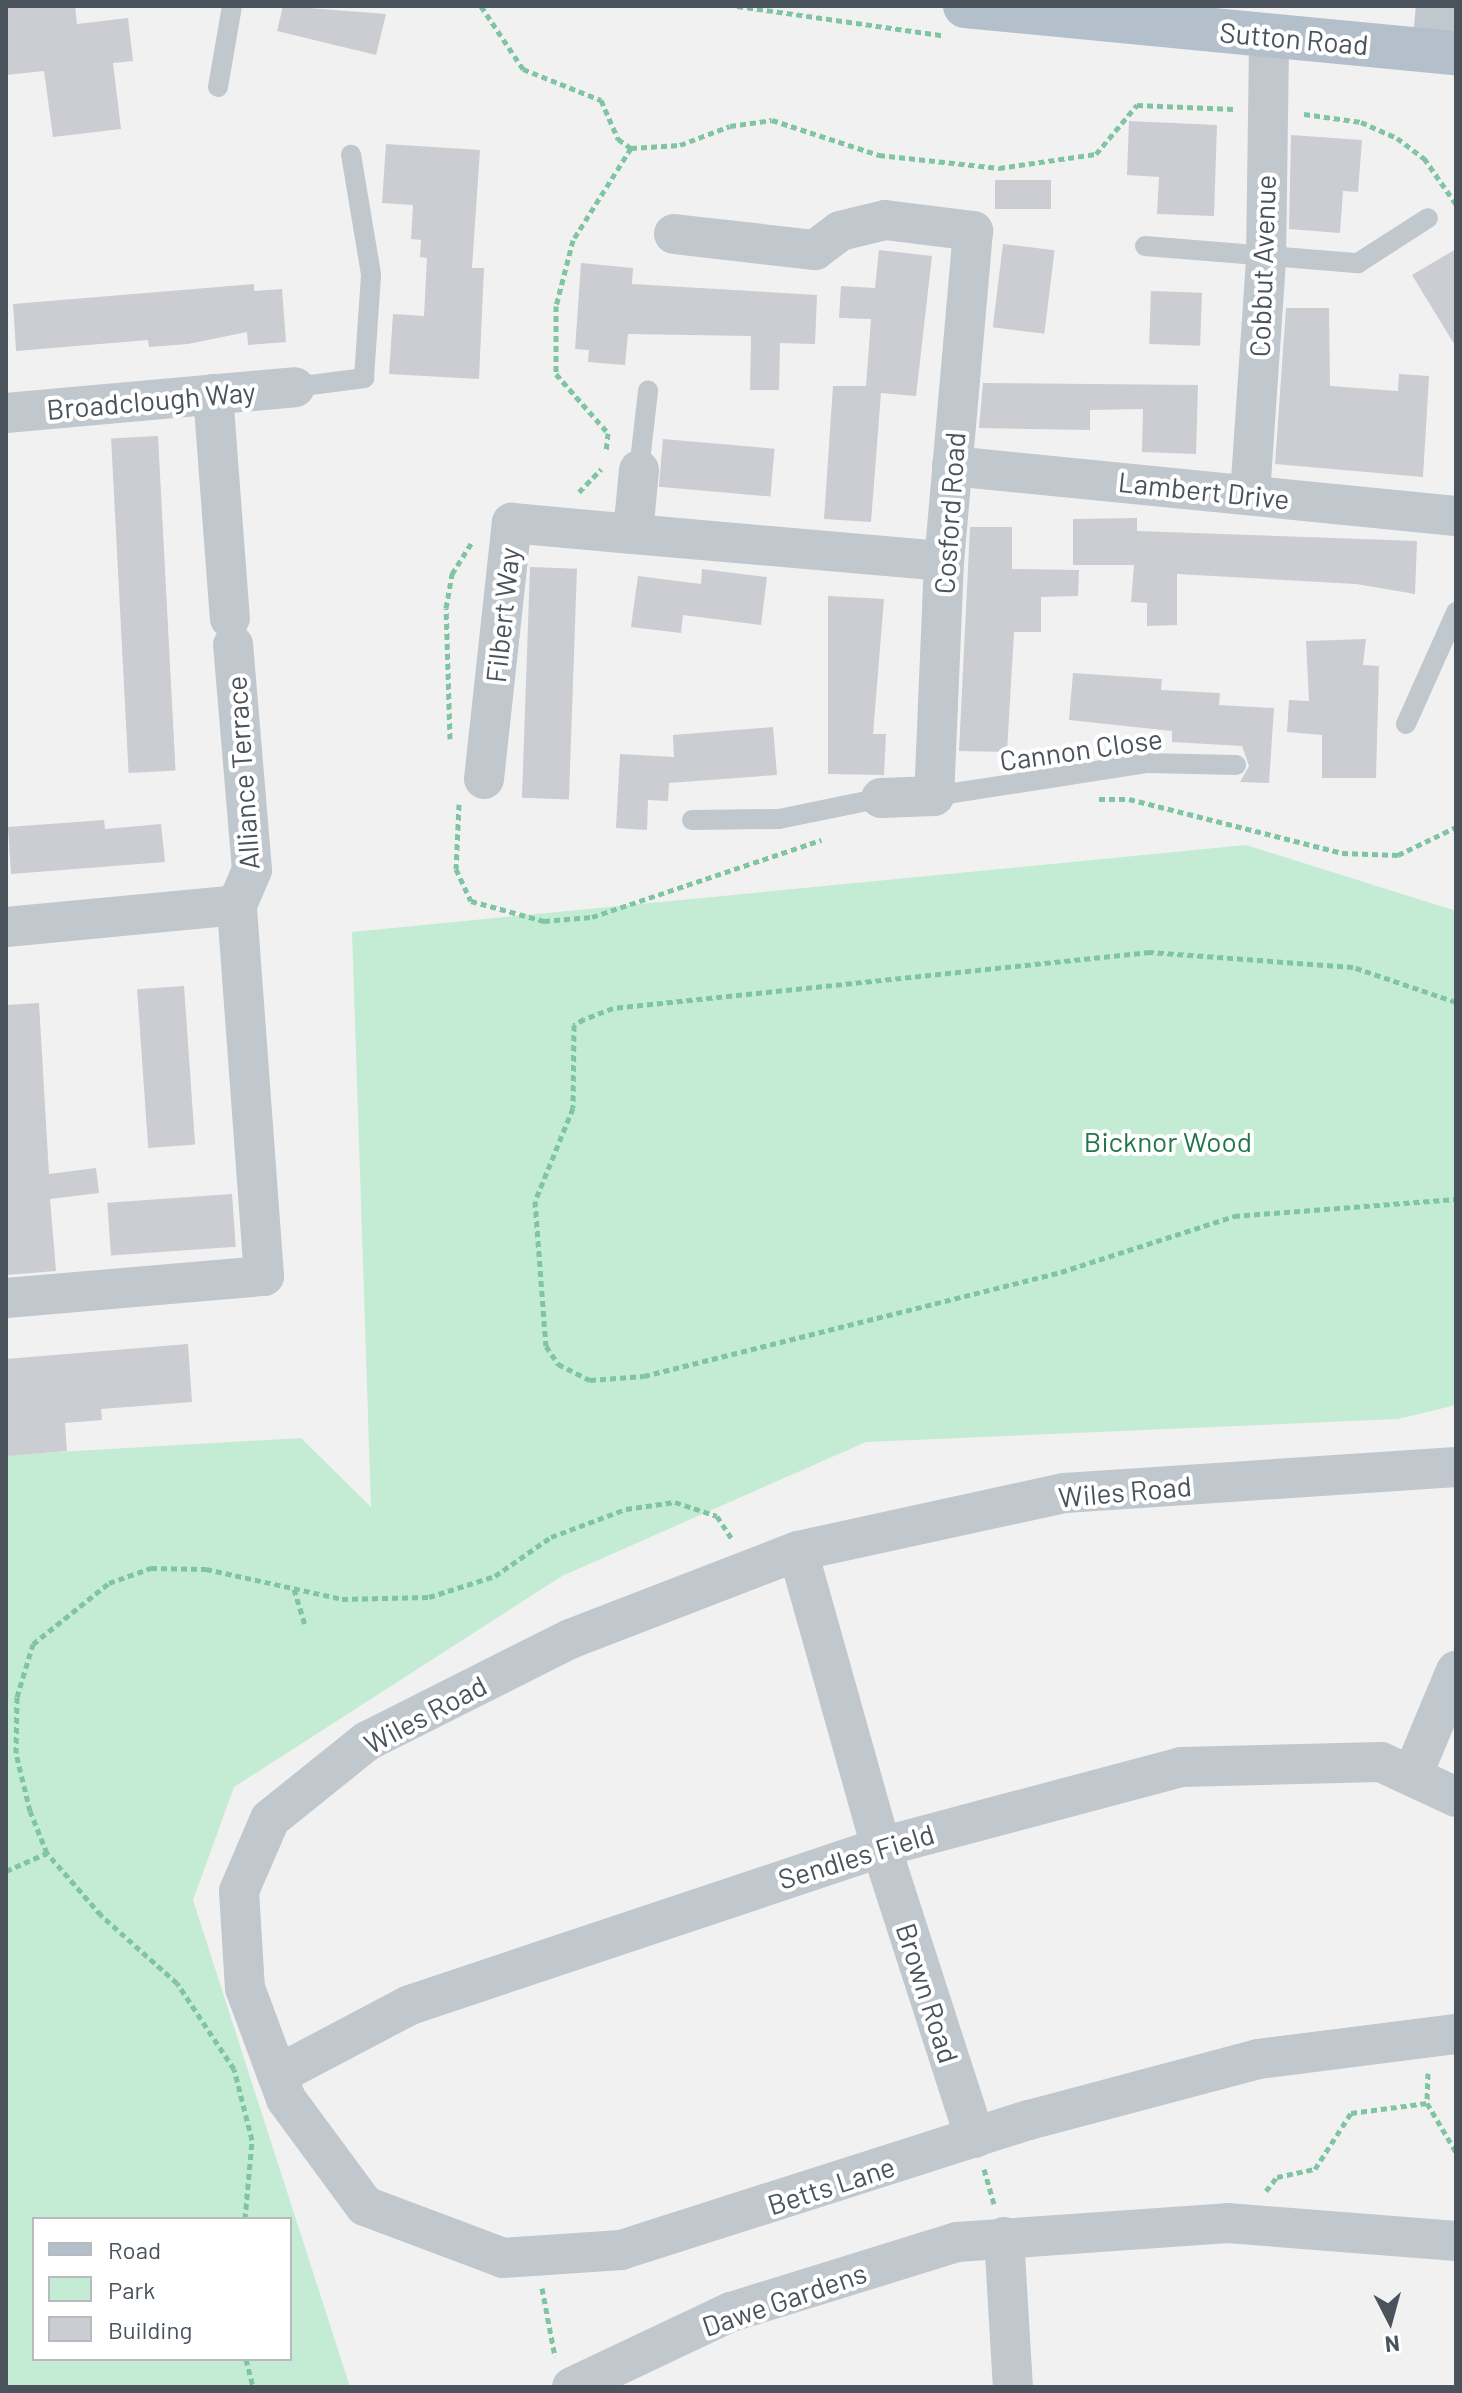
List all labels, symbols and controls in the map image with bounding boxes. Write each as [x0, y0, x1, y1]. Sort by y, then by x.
street label: Sutton Road [1218, 15, 1370, 61]
street label: Cobbut Avenue [1242, 174, 1282, 358]
street label: Broadclough Way [45, 374, 257, 426]
street label: Cosford Road [927, 431, 971, 595]
street label: Lambert Drive [1117, 464, 1291, 516]
street label: Filbert Way [478, 546, 526, 684]
street label: Alliance Terrace [218, 675, 266, 871]
street label: Cannon Close [997, 721, 1165, 777]
park label: Bicknor Wood [1084, 1124, 1252, 1158]
street label: Wiles Road [1057, 1468, 1193, 1514]
street label: Wiles Road [358, 1668, 492, 1760]
street label: Sendles Field [774, 1816, 938, 1896]
street label: Brown Road [890, 1919, 966, 2067]
street label: Betts Lane [763, 2149, 899, 2221]
legend [32, 2217, 292, 2361]
text: Road [108, 2235, 161, 2264]
street label: Dawe Gardens [697, 2255, 871, 2343]
text: Park [108, 2275, 155, 2304]
north arrow [1350, 2281, 1430, 2361]
text: Building [108, 2315, 192, 2344]
text: N [1384, 2331, 1401, 2359]

